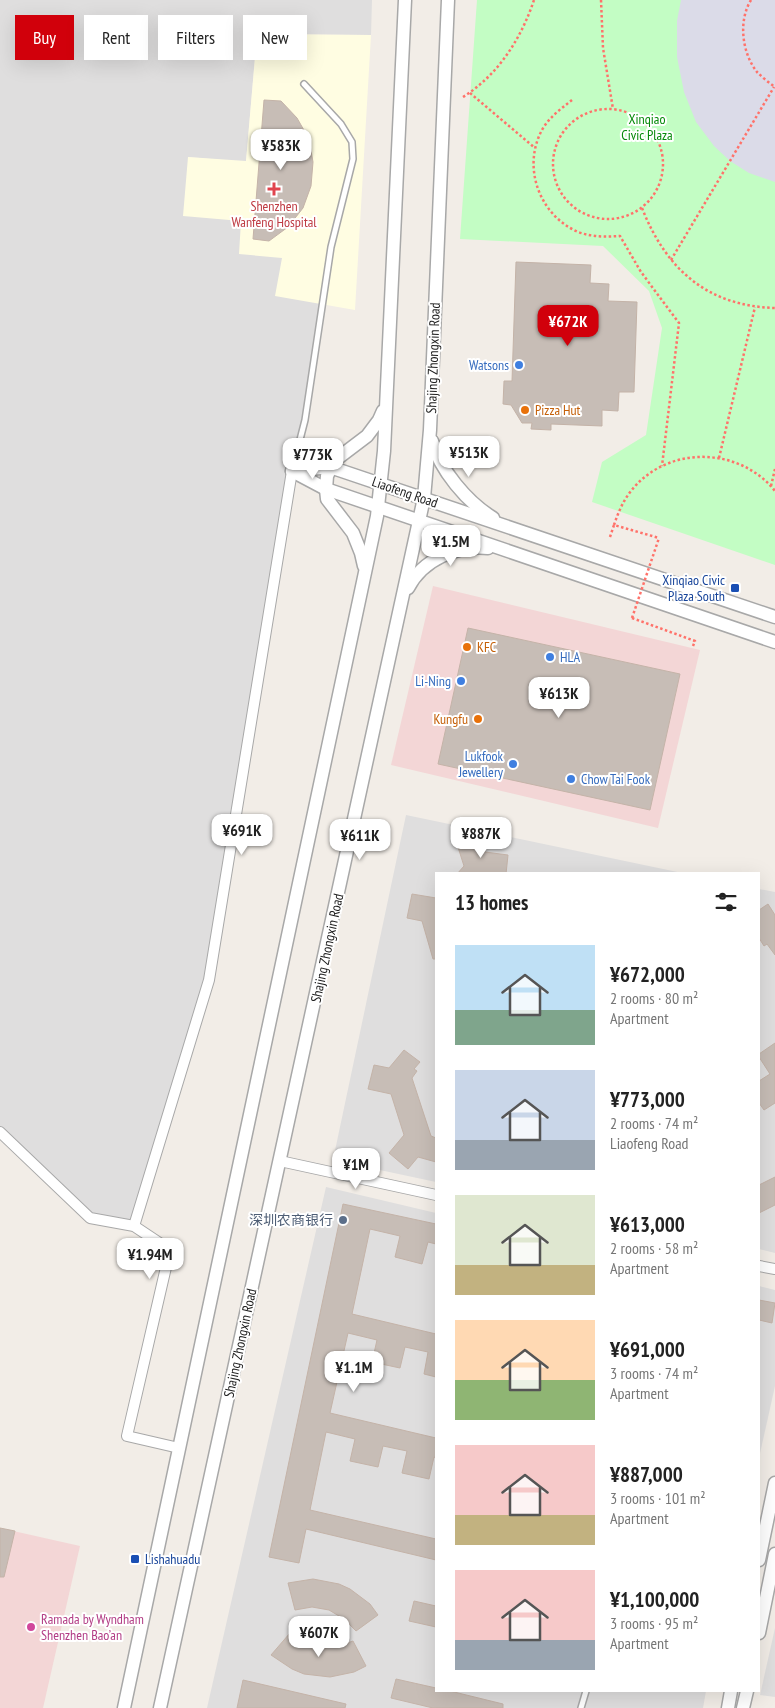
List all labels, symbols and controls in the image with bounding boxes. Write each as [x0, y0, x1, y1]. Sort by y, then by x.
chip: Buy [15, 15, 74, 60]
chip: Rent [84, 15, 148, 60]
chip: Filters [158, 15, 233, 60]
chip: New [243, 15, 307, 60]
park label: Xinqiao Civic Plaza [621, 110, 673, 144]
pin: ¥583K [246, 128, 316, 171]
text: ¥583K [262, 135, 300, 155]
marker: Shenzhen Wanfeng Hospital [267, 182, 281, 196]
place label: Shenzhen Wanfeng Hospital [231, 197, 317, 231]
street label: Shajing Zhongxin Road [422, 302, 444, 414]
pin: ¥672K [533, 304, 603, 347]
text: ¥672K [549, 311, 587, 331]
place label: Watsons [469, 356, 509, 374]
marker: Watsons [513, 359, 525, 371]
place label: Pizza Hut [535, 401, 581, 419]
marker: Pizza Hut [519, 404, 531, 416]
pin: ¥513K [434, 436, 504, 478]
pin: ¥773K [278, 438, 348, 480]
text: ¥513K [450, 442, 488, 462]
text: ¥773K [294, 444, 332, 464]
street label: Liaofeng Road [370, 472, 440, 512]
pin: ¥1.5M [416, 524, 486, 567]
text: ¥1.5M [433, 531, 469, 551]
place label: Xinqiao Civic Plaza South [662, 571, 725, 605]
marker: Xinqiao Civic Plaza South [729, 582, 741, 594]
place label: KFC [477, 638, 497, 656]
marker: KFC [461, 641, 473, 653]
place label: HLA [560, 648, 580, 666]
marker: HLA [544, 651, 556, 663]
place label: Li-Ning [415, 672, 451, 690]
marker: Li-Ning [455, 675, 467, 687]
pin: ¥613K [524, 676, 594, 719]
text: ¥613K [540, 683, 578, 703]
place label: Kungfu [433, 710, 468, 728]
marker: Kungfu [472, 713, 484, 725]
place label: Lukfook Jewellery [458, 747, 504, 781]
marker: Lukfook Jewellery [507, 758, 519, 770]
place label: Chow Tai Fook [581, 770, 651, 788]
marker: Chow Tai Fook [565, 773, 577, 785]
pin: ¥691K [207, 814, 277, 856]
pin: ¥887K [446, 816, 516, 859]
pin: ¥611K [325, 818, 395, 861]
text: ¥691K [223, 820, 261, 840]
text: ¥887K [462, 823, 500, 843]
text: ¥611K [341, 825, 379, 845]
icon: filters [712, 888, 740, 916]
text: 13 homes [455, 889, 528, 916]
street label: Shajing Zhongxin Road [307, 892, 347, 1004]
text: ¥672,000 [610, 961, 685, 988]
icon: home [495, 965, 555, 1025]
text: 2 rooms · 80 m² [610, 988, 698, 1008]
text: Apartment [610, 1008, 669, 1028]
text: ¥773,000 [610, 1086, 685, 1113]
icon: home [495, 1090, 555, 1150]
text: 2 rooms · 74 m² [610, 1113, 698, 1133]
text: Liaofeng Road [610, 1133, 688, 1153]
pin: ¥1M [332, 1148, 380, 1190]
text: ¥1M [343, 1154, 369, 1174]
place label: 深圳农商银行 [249, 1211, 333, 1229]
text: ¥613,000 [610, 1211, 685, 1238]
marker: 深圳农商银行 [337, 1214, 349, 1226]
icon: home [495, 1215, 555, 1275]
pin: ¥1.94M [109, 1238, 191, 1280]
text: 2 rooms · 58 m² [610, 1238, 698, 1258]
text: ¥1.94M [128, 1244, 172, 1264]
text: Apartment [610, 1258, 669, 1278]
street label: Shajing Zhongxin Road [220, 1287, 260, 1399]
text: ¥691,000 [610, 1336, 685, 1363]
icon: home [495, 1340, 555, 1400]
pin: ¥1.1M [319, 1350, 389, 1393]
text: ¥1.1M [336, 1357, 372, 1377]
text: 3 rooms · 74 m² [610, 1363, 698, 1383]
text: Apartment [610, 1383, 669, 1403]
text: ¥887,000 [610, 1461, 683, 1488]
icon: home [495, 1465, 555, 1525]
text: 3 rooms · 101 m² [610, 1488, 706, 1508]
text: Apartment [610, 1508, 669, 1528]
place label: Lishahuadu [145, 1550, 200, 1568]
marker: Lishahuadu [129, 1553, 141, 1565]
text: ¥1,100,000 [610, 1586, 699, 1613]
icon: home [495, 1590, 555, 1650]
place label: Ramada by Wyndham Shenzhen Bao’an [41, 1610, 144, 1644]
text: 3 rooms · 95 m² [610, 1613, 698, 1633]
pin: ¥607K [284, 1616, 354, 1658]
marker: Ramada by Wyndham Shenzhen Bao’an [25, 1621, 37, 1633]
text: ¥607K [300, 1622, 338, 1642]
text: Apartment [610, 1633, 669, 1653]

